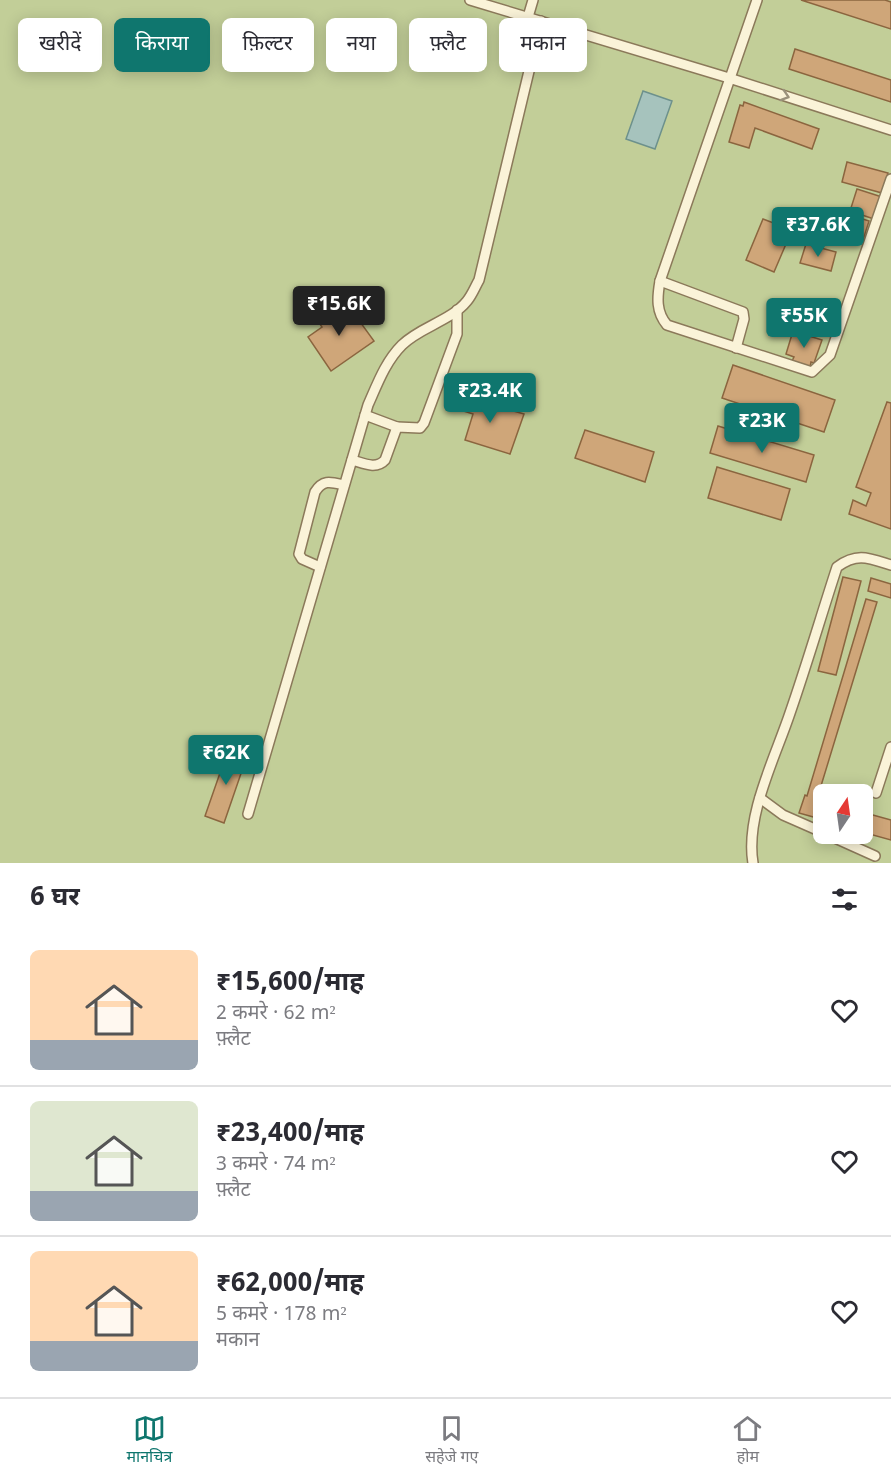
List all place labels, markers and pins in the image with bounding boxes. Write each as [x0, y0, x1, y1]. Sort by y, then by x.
pin: ₹37.6K [769, 207, 867, 258]
pin: ₹15.6K [290, 286, 388, 337]
pin: ₹55K [768, 298, 840, 349]
pin: ₹23.4K [441, 373, 539, 424]
pin: ₹23K [726, 403, 798, 454]
pin: ₹62K [190, 735, 262, 786]

